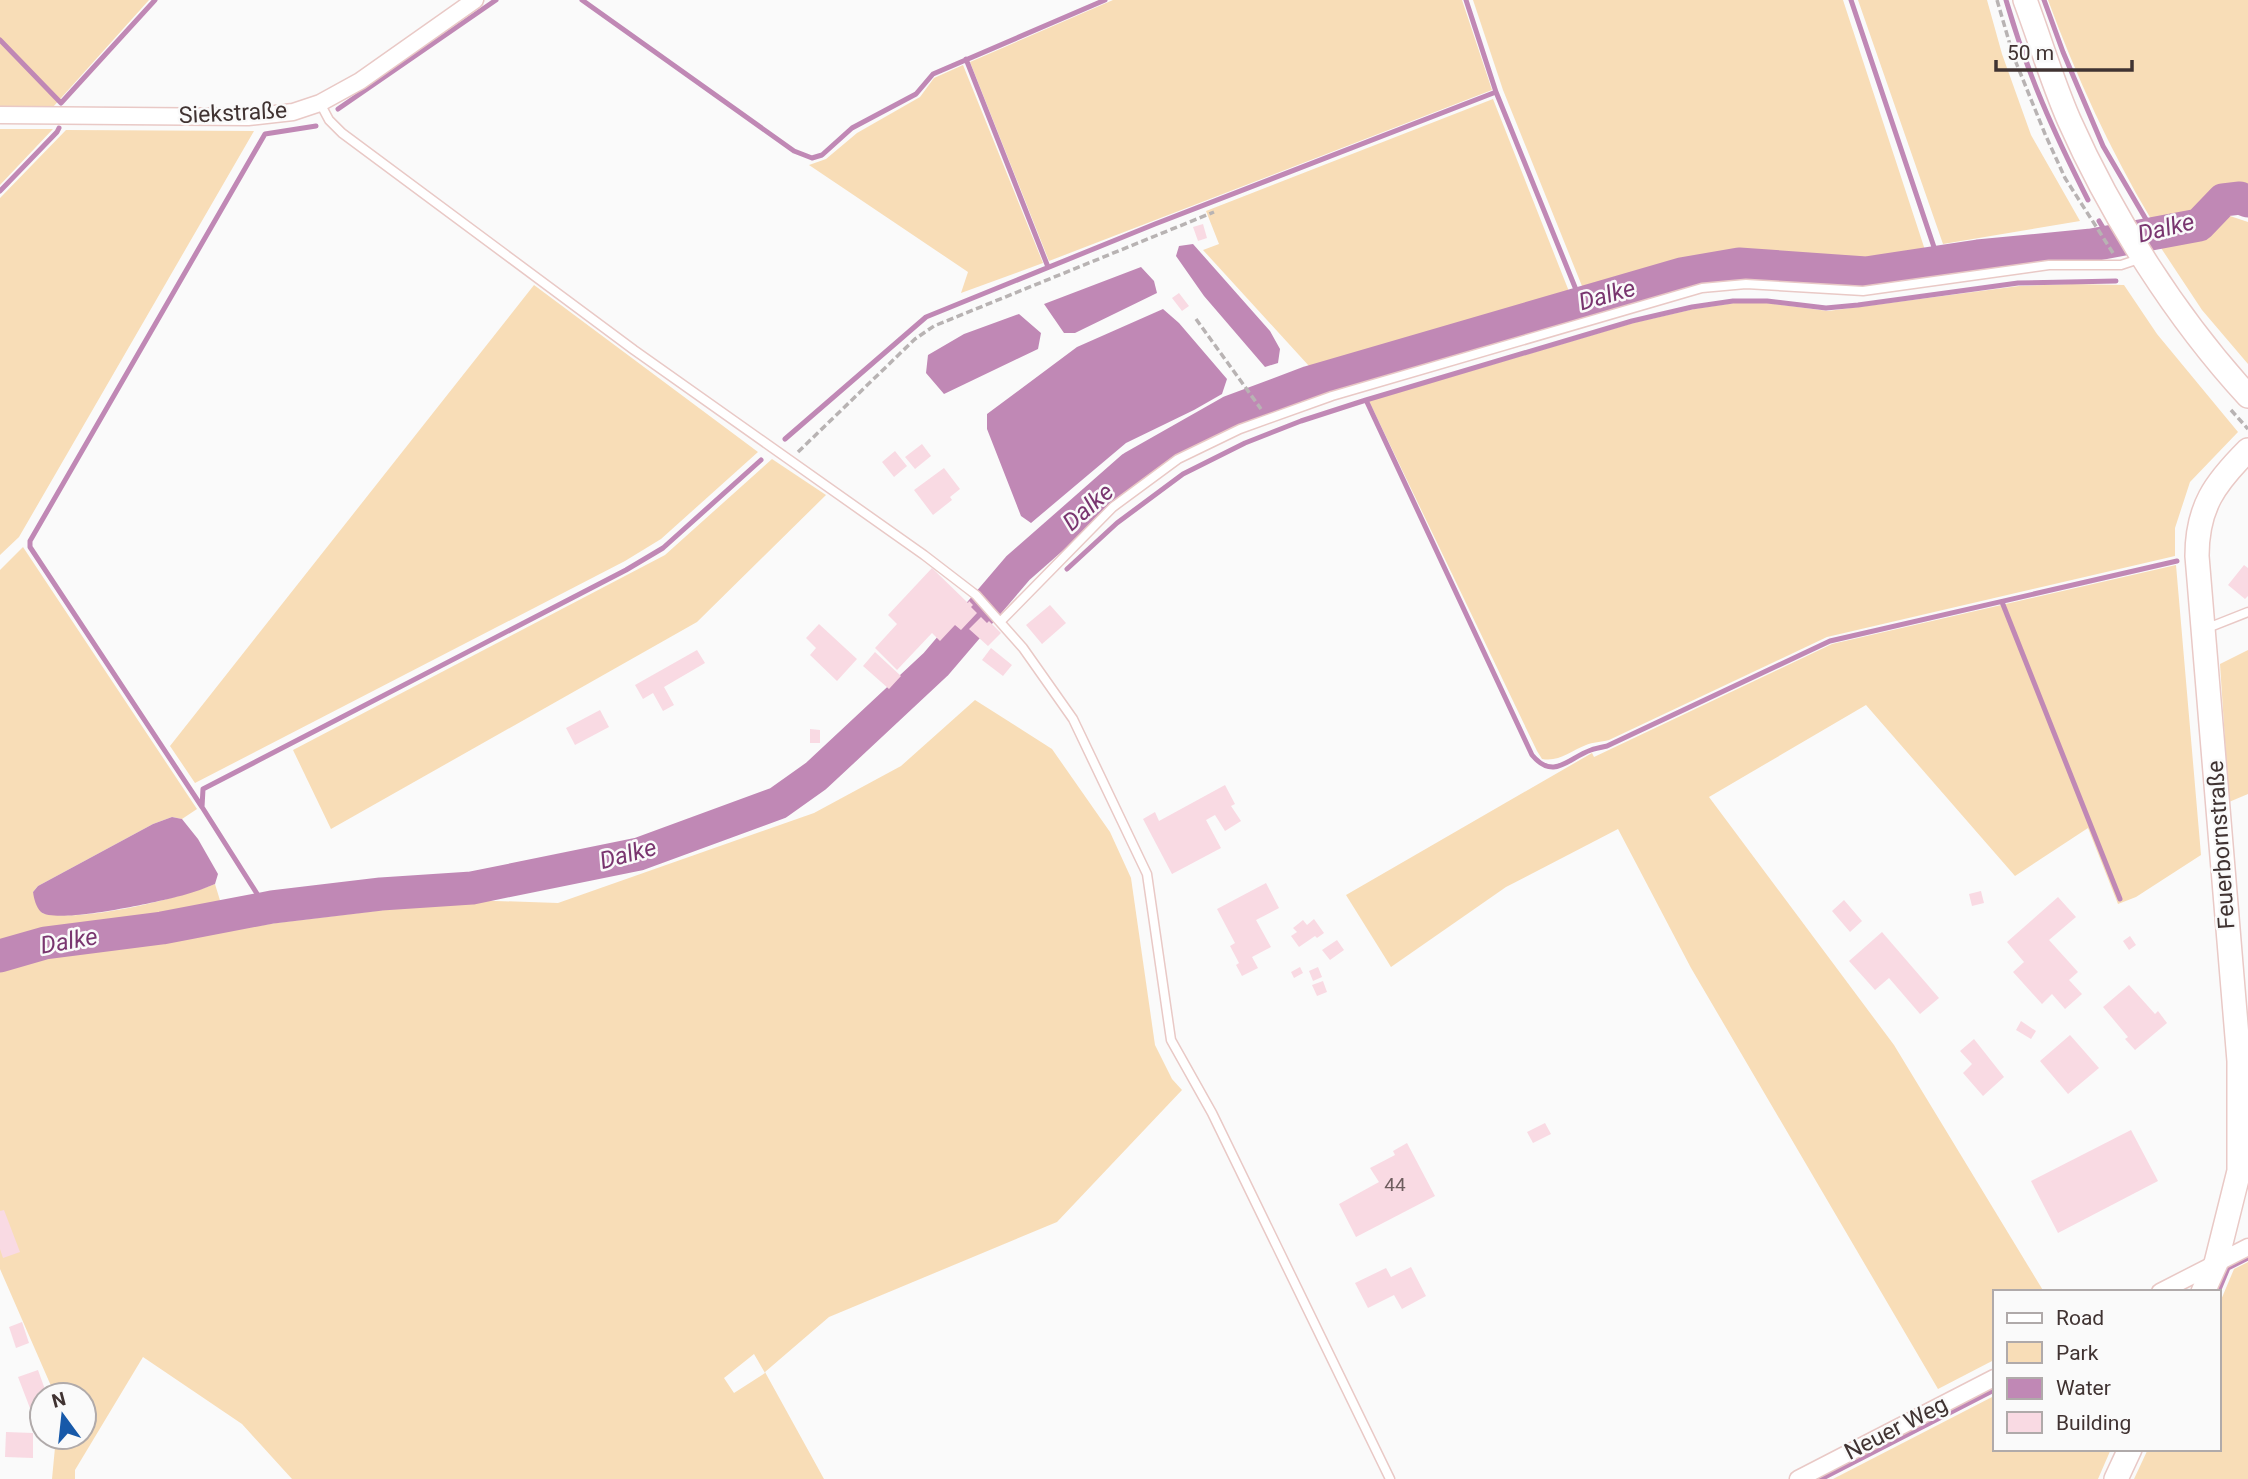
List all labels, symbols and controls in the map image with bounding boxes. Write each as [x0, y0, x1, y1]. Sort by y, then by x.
scale bar [1996, 28, 2132, 72]
text: 50 m [2007, 41, 2054, 65]
street label: Siekstraße [178, 97, 288, 129]
water label: Dalke [2135, 207, 2197, 249]
water label: Dalke [1575, 274, 1639, 316]
water label: Dalke [1057, 478, 1119, 536]
street label: Feuerbornstraße [2202, 760, 2240, 930]
water label: Dalke [597, 833, 659, 875]
water label: Dalke [38, 922, 100, 960]
house number: 44 [1384, 1173, 1406, 1196]
legend [1993, 1290, 2220, 1451]
text: Road [2056, 1306, 2104, 1330]
text: Park [2056, 1341, 2099, 1365]
text: Water [2056, 1376, 2111, 1400]
north arrow [28, 1381, 98, 1451]
text: N [49, 1387, 68, 1413]
street label: Neuer Weg [1840, 1391, 1952, 1465]
text: Building [2056, 1411, 2131, 1435]

